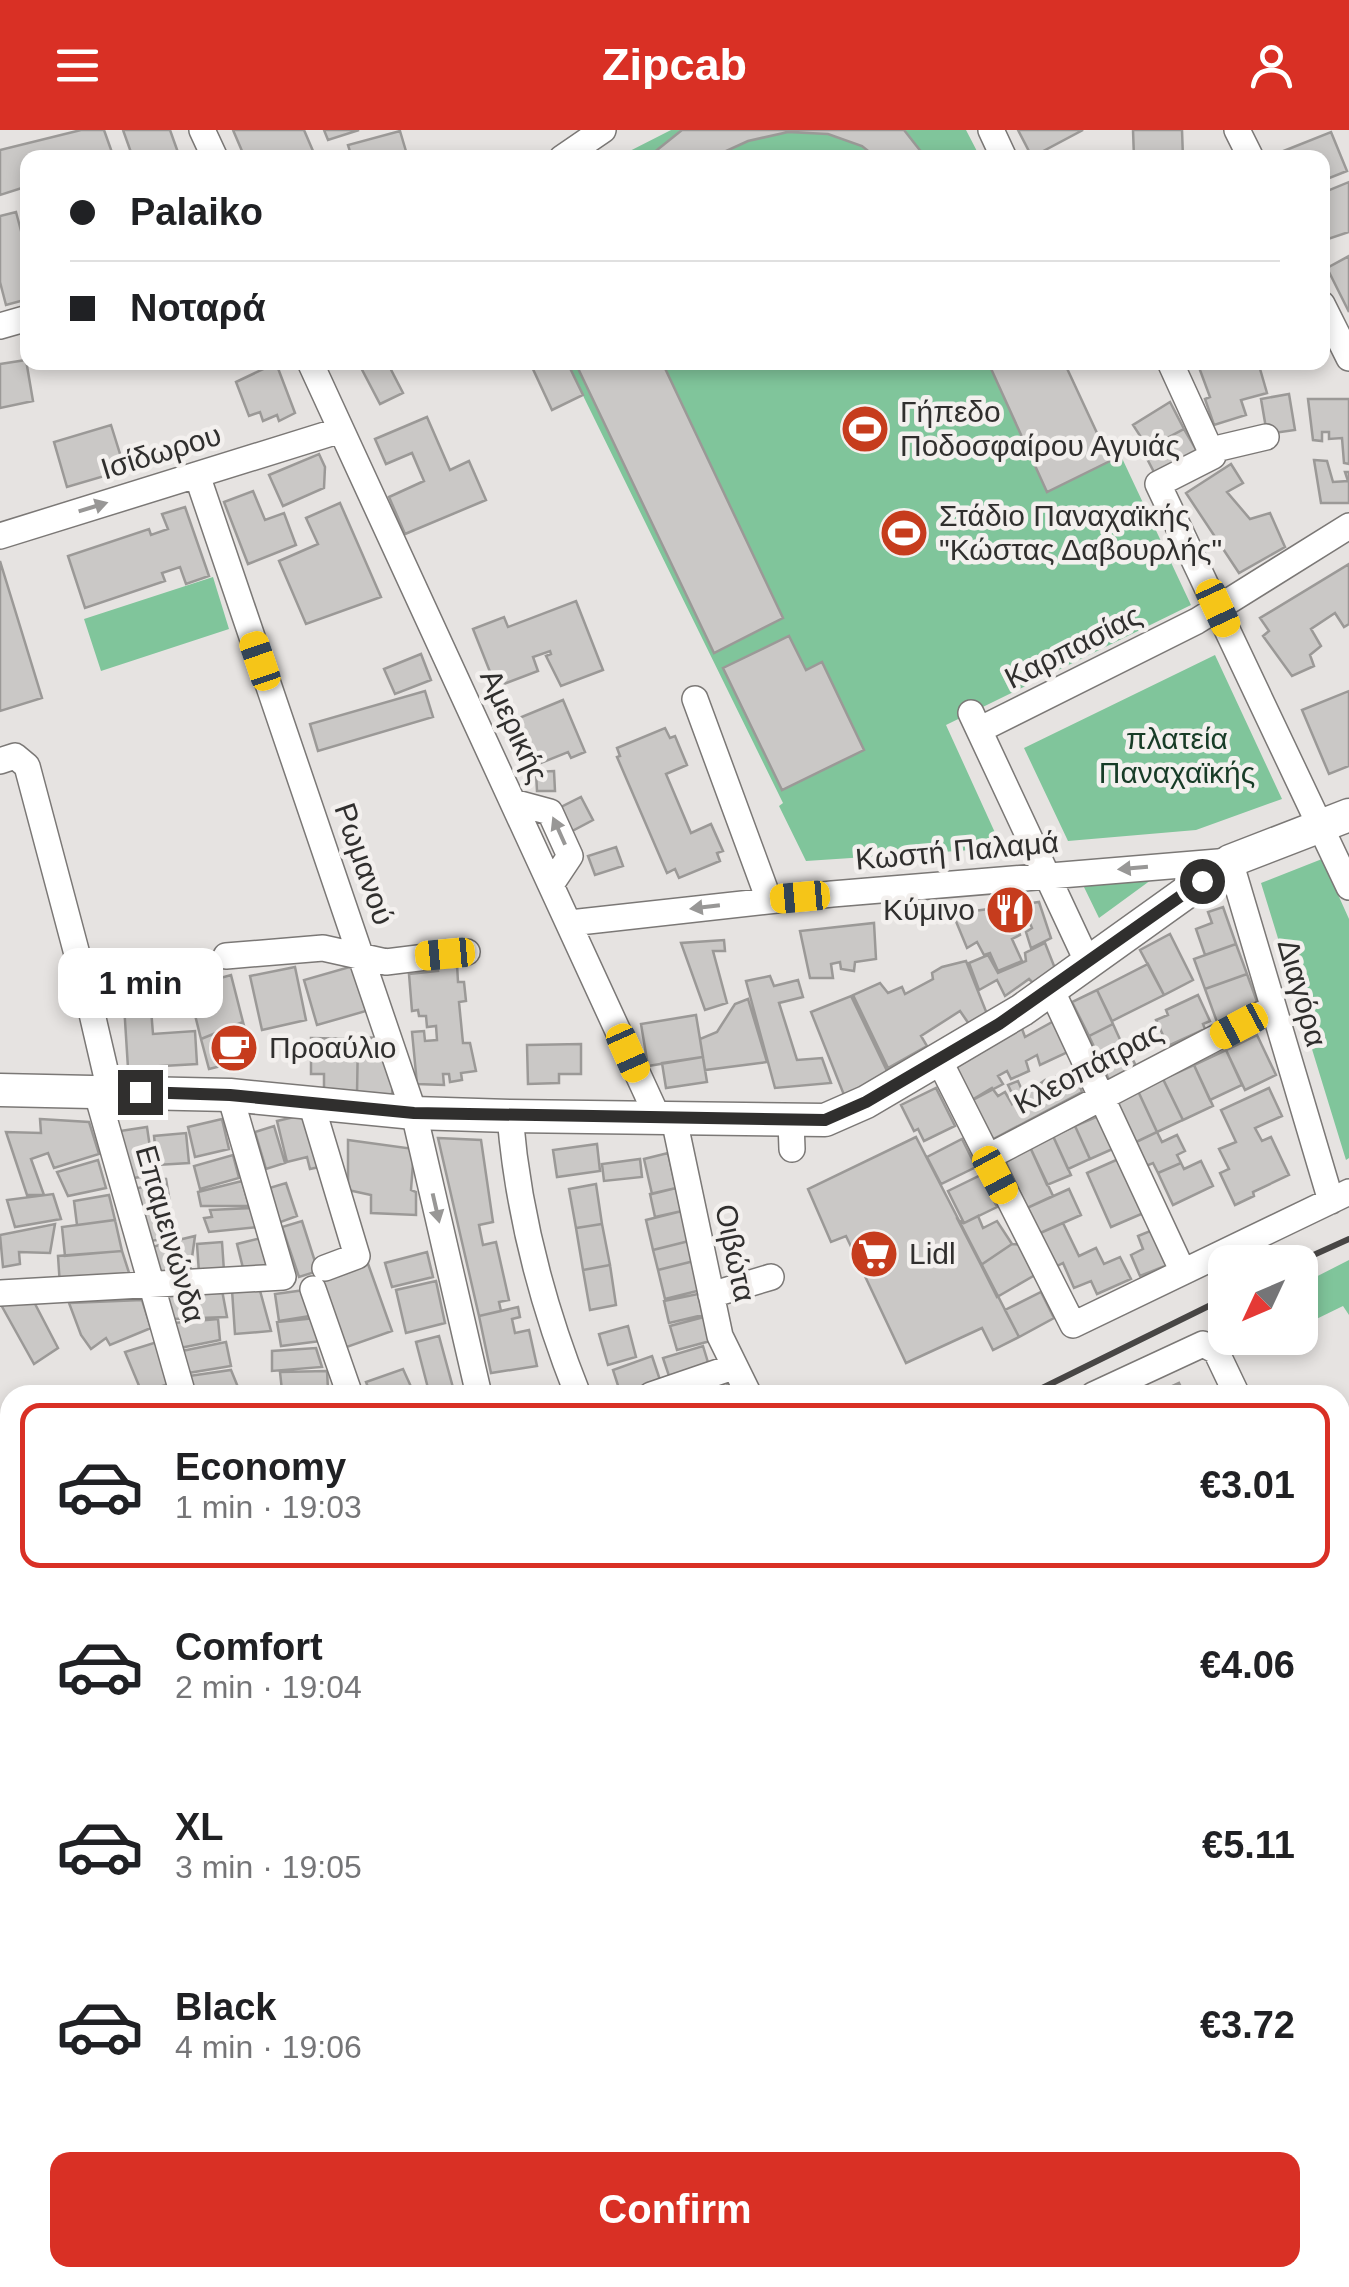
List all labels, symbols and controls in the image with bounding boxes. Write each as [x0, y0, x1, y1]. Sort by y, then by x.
icon: menu [50, 38, 105, 93]
icon: person [1244, 38, 1299, 93]
text: Zipcab [602, 39, 747, 90]
text: Palaiko [130, 191, 263, 233]
text: Νοταρά [130, 287, 266, 329]
place label: Γήπεδο Ποδοσφαίρου Αγυιάς [900, 395, 1180, 462]
sports icon: Γήπεδο Ποδοσφαίρου Αγυιάς [839, 403, 891, 455]
street label: Ισίδωρου [97, 418, 225, 485]
one-way arrow [78, 499, 109, 514]
place label: Στάδιο Παναχαϊκής "Κώστας Δαβουρλής" [939, 499, 1222, 566]
sports icon: Στάδιο Παναχαϊκής "Κώστας Δαβουρλής" [878, 507, 930, 559]
car [1192, 574, 1244, 642]
street label: Καρπασίας [999, 598, 1146, 695]
car [236, 628, 284, 694]
street label: Αμερικής [474, 664, 555, 787]
park label: πλατεία Παναχαϊκής [1099, 722, 1255, 789]
street label: Ρωμανού [328, 799, 401, 929]
one-way arrow [551, 816, 567, 846]
street label: Κωστή Παλαμά [854, 825, 1060, 876]
route start [1180, 859, 1225, 904]
one-way arrow [1117, 861, 1148, 877]
car [769, 879, 831, 915]
restaurant icon: Κύμινο [984, 884, 1036, 936]
place label: Κύμινο [883, 893, 975, 926]
one-way arrow [689, 899, 720, 915]
street label: Διαγόρα [1271, 935, 1334, 1050]
car [414, 936, 476, 972]
callout: 1 min [58, 947, 222, 1017]
text: 1 min [99, 965, 182, 1001]
car [1205, 999, 1273, 1053]
street label: Κλεοπάτρας [1008, 1015, 1167, 1120]
car [602, 1019, 654, 1087]
cafe icon: Προαύλιο [208, 1022, 260, 1074]
place label: Προαύλιο [269, 1031, 397, 1064]
route end [118, 1070, 163, 1115]
car [968, 1141, 1022, 1209]
street label: Επαμεινώνδα [129, 1142, 211, 1326]
one-way arrow [429, 1193, 444, 1224]
street label: Οιβώτα [709, 1201, 762, 1305]
supermarket icon: Lidl [848, 1228, 900, 1280]
place label: Lidl [909, 1237, 956, 1270]
north arrow [1208, 1245, 1318, 1355]
map controls [1208, 1245, 1318, 1355]
icon: car [55, 1441, 145, 1531]
text: Economy [175, 1446, 346, 1488]
text: €3.01 [1200, 1464, 1295, 1506]
text: 1 min · 19:03 [175, 1489, 362, 1525]
icon: car [55, 1621, 145, 1711]
text: Comfort [175, 1626, 323, 1668]
text: €4.06 [1200, 1644, 1295, 1686]
text: 2 min · 19:04 [175, 1669, 362, 1705]
icon: car [55, 1801, 145, 1891]
text: XL [175, 1806, 224, 1848]
text: €5.11 [1202, 1824, 1295, 1866]
text: 3 min · 19:05 [175, 1849, 362, 1885]
icon: car [55, 1981, 145, 2071]
text: Black [175, 1986, 276, 2028]
text: €3.72 [1200, 2004, 1295, 2046]
text: 4 min · 19:06 [175, 2029, 362, 2065]
button: Confirm [50, 2152, 1300, 2267]

